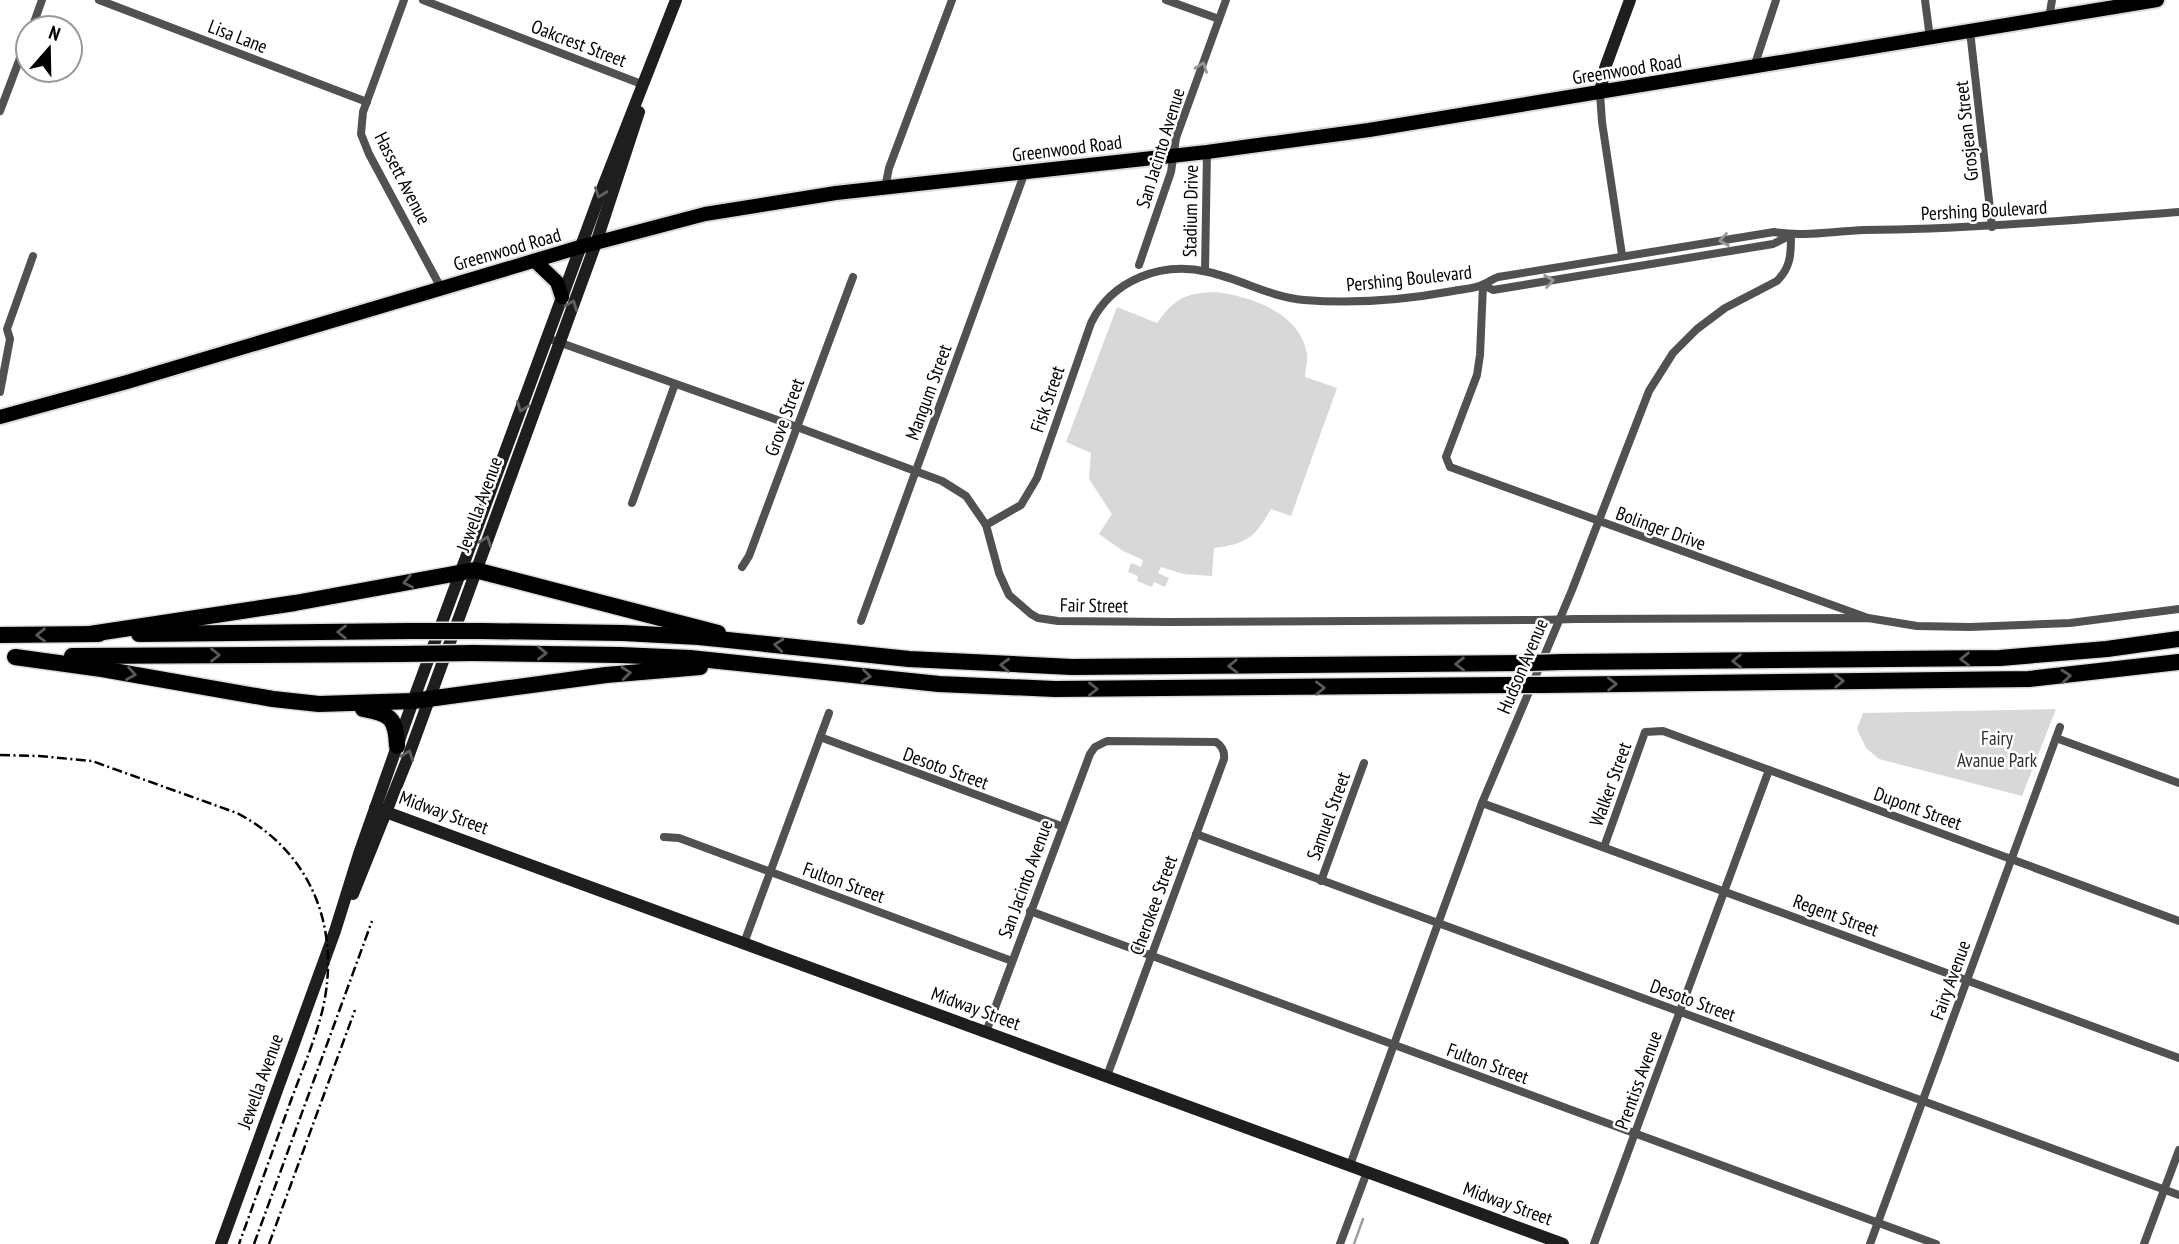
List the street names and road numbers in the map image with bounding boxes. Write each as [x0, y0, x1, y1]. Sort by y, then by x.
street label: Lisa Lane [205, 14, 271, 58]
street label: Oakcrest Street [528, 14, 631, 72]
street label: Greenwood Road [1571, 48, 1683, 90]
street label: Grosjean Street [1949, 79, 1983, 182]
street label: San Jacinto Avenue [1130, 85, 1190, 211]
street label: Hassett Avenue [369, 128, 437, 228]
street label: Greenwood Road [1011, 129, 1123, 167]
street label: Stadium Drive [1177, 164, 1203, 257]
street label: Pershing Boulevard [1920, 195, 2048, 225]
street label: Greenwood Road [451, 222, 563, 276]
street label: Pershing Boulevard [1345, 259, 1473, 297]
street label: Mangum Street [900, 340, 957, 443]
street label: Fisk Street [1024, 362, 1070, 435]
street label: Grove Street [759, 374, 809, 459]
street label: Jewella Avenue [450, 453, 507, 556]
street label: Bolinger Drive [1613, 501, 1709, 555]
street label: Fair Street [1060, 592, 1129, 618]
street label: Hudson Avenue [1491, 615, 1553, 717]
street label: Walker Street [1584, 738, 1637, 829]
street label: Desoto Street [900, 741, 993, 795]
street label: Samuel Street [1301, 768, 1355, 863]
street label: Dupont Street [1871, 781, 1966, 835]
street label: Midway Street [396, 785, 493, 839]
street label: San Jacinto Avenue [992, 816, 1058, 942]
street label: Cherokee Street [1124, 851, 1182, 958]
street label: Fulton Street [800, 856, 889, 908]
street label: Regent Street [1790, 888, 1883, 942]
street label: Fairy Avenue [1925, 937, 1976, 1023]
street label: Desoto Street [1647, 973, 1740, 1027]
street label: Midway Street [928, 981, 1025, 1035]
street label: Prentiss Avenue [1609, 1027, 1667, 1133]
street label: Jewella Avenue [231, 1030, 288, 1133]
street label: Fulton Street [1444, 1037, 1533, 1089]
street label: Midway Street [1460, 1176, 1557, 1230]

